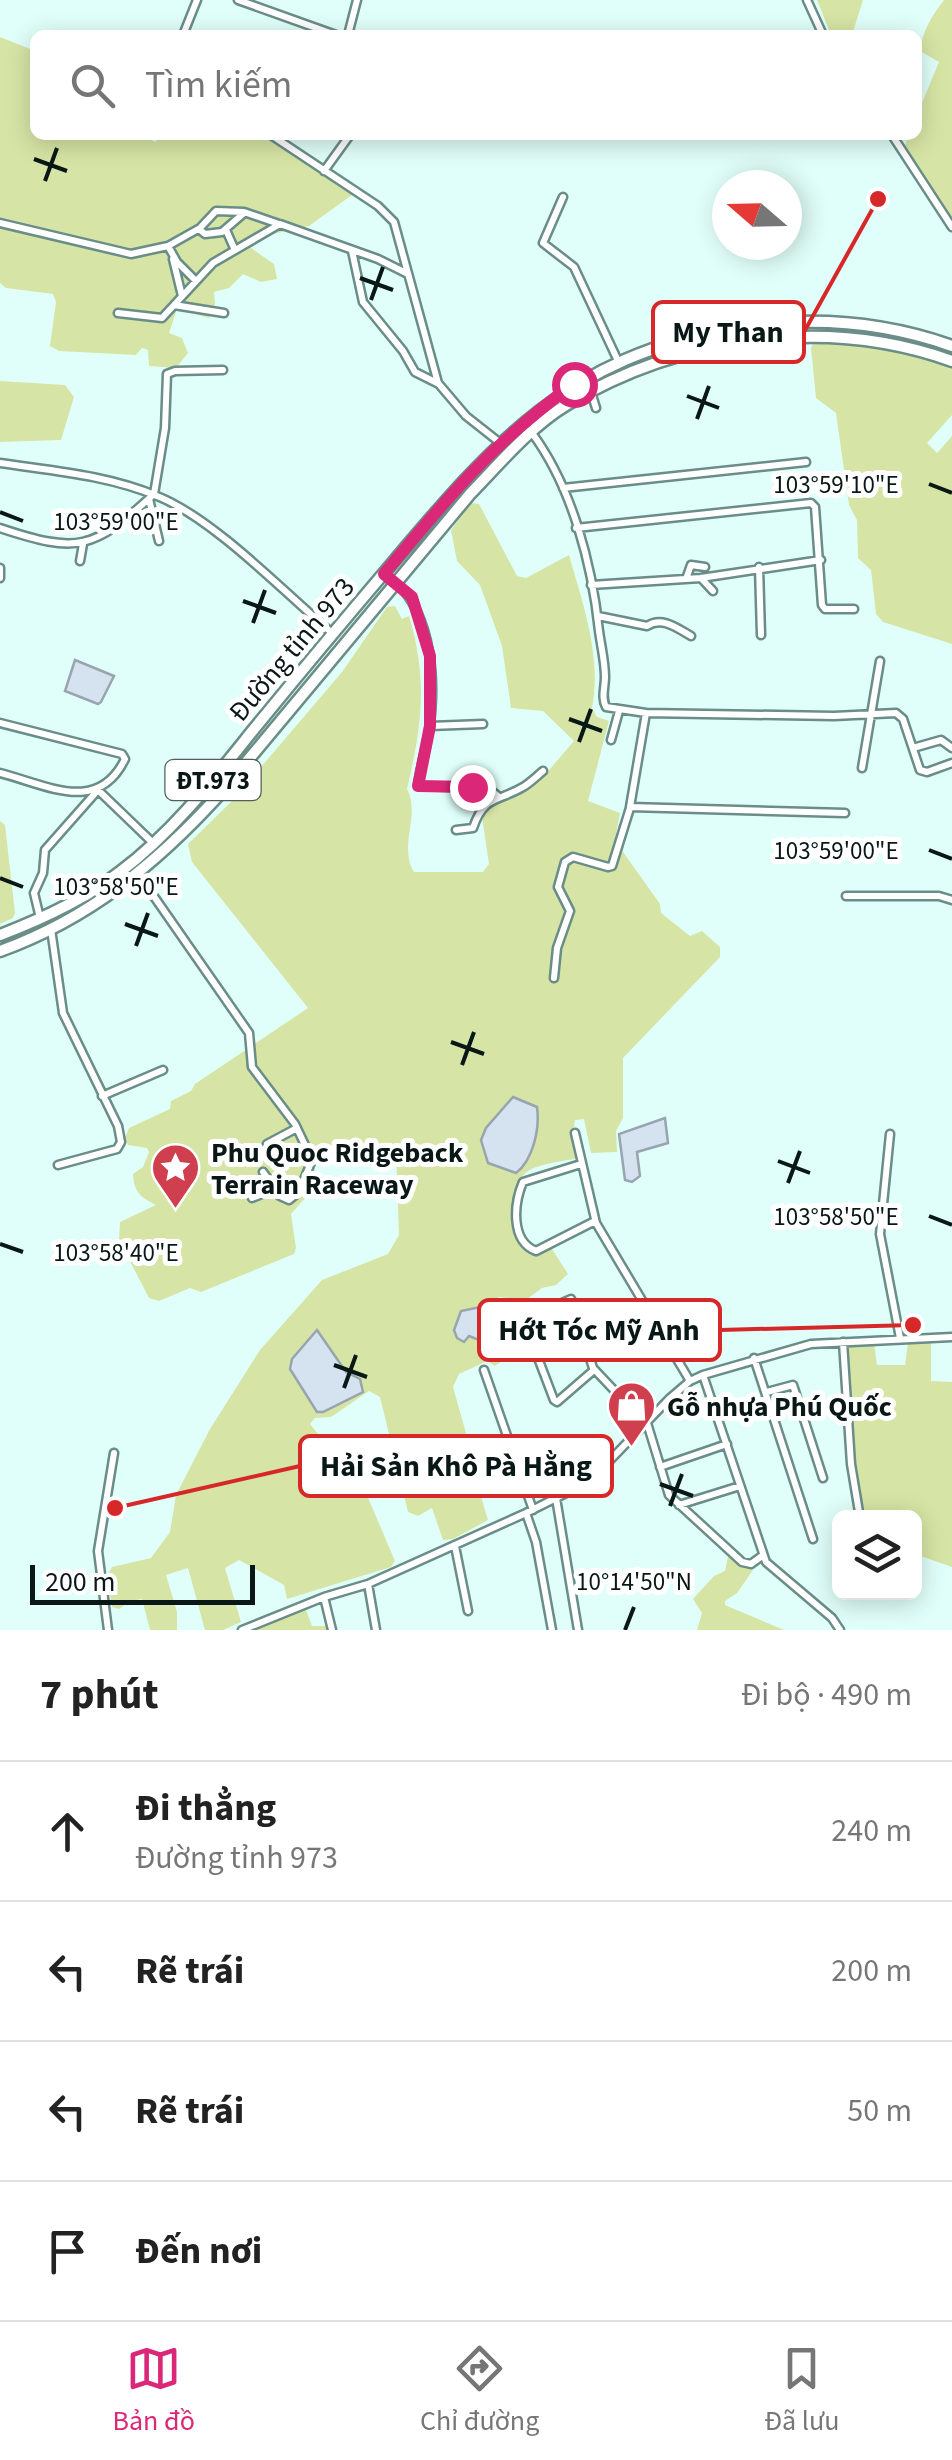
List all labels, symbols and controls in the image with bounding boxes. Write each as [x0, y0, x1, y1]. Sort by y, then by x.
search box [30, 30, 922, 140]
icon: search [65, 58, 120, 113]
text: Tìm kiếm [145, 58, 292, 112]
north arrow [712, 170, 802, 260]
callout: My Than [653, 302, 804, 362]
text: My Than [672, 311, 784, 354]
route start [552, 362, 598, 408]
text: 103°59'10"E [773, 467, 899, 503]
text: 103°59'00"E [53, 504, 179, 540]
street label: Đường tỉnh 973 [219, 569, 364, 730]
road number: ĐT.973 [166, 760, 260, 800]
route end [450, 765, 496, 811]
text: 103°59'00"E [773, 833, 899, 869]
text: 103°58'50"E [53, 869, 179, 905]
place label: Phu Quoc Ridgeback Terrain Raceway [211, 1133, 464, 1205]
place icon: Phu Quoc Ridgeback Terrain Raceway [150, 1142, 202, 1210]
text: 103°58'50"E [773, 1199, 899, 1235]
text: 103°58'40"E [53, 1235, 179, 1271]
callout: Hớt Tóc Mỹ Anh [479, 1300, 720, 1360]
text: Hớt Tóc Mỹ Anh [498, 1309, 700, 1352]
shop icon: Gỗ nhựa Phú Quốc [606, 1380, 658, 1448]
place label: Gỗ nhựa Phú Quốc [667, 1387, 892, 1427]
callout: Hải Sản Khô Pà Hằng [300, 1436, 612, 1496]
text: Hải Sản Khô Pà Hằng [320, 1445, 592, 1488]
map controls [832, 1510, 922, 1600]
button: layers [832, 1510, 922, 1600]
scale bar [30, 1560, 255, 1604]
text: 200 m [45, 1562, 116, 1602]
text: 10°14'50"N [576, 1564, 692, 1600]
text: 7 phút [40, 1665, 159, 1725]
text: Đi bộ · 490 m [741, 1672, 912, 1718]
text: Đi thẳng [135, 1781, 276, 1835]
icon: ahead [40, 1804, 95, 1859]
text: 240 m [831, 1808, 912, 1854]
text: Đường tỉnh 973 [135, 1835, 338, 1881]
icon: left [40, 1944, 95, 1999]
text: Rẽ trái [135, 1944, 244, 1998]
text: 200 m [831, 1948, 912, 1994]
icon: left [40, 2084, 95, 2139]
text: Rẽ trái [135, 2084, 244, 2138]
text: 50 m [847, 2088, 912, 2134]
icon: arrive [40, 2224, 95, 2279]
text: Đến nơi [135, 2224, 262, 2278]
tab: Bản đồ [113, 2341, 195, 2441]
tab: Chỉ đường [420, 2341, 539, 2441]
tab: Đã lưu [764, 2341, 839, 2441]

